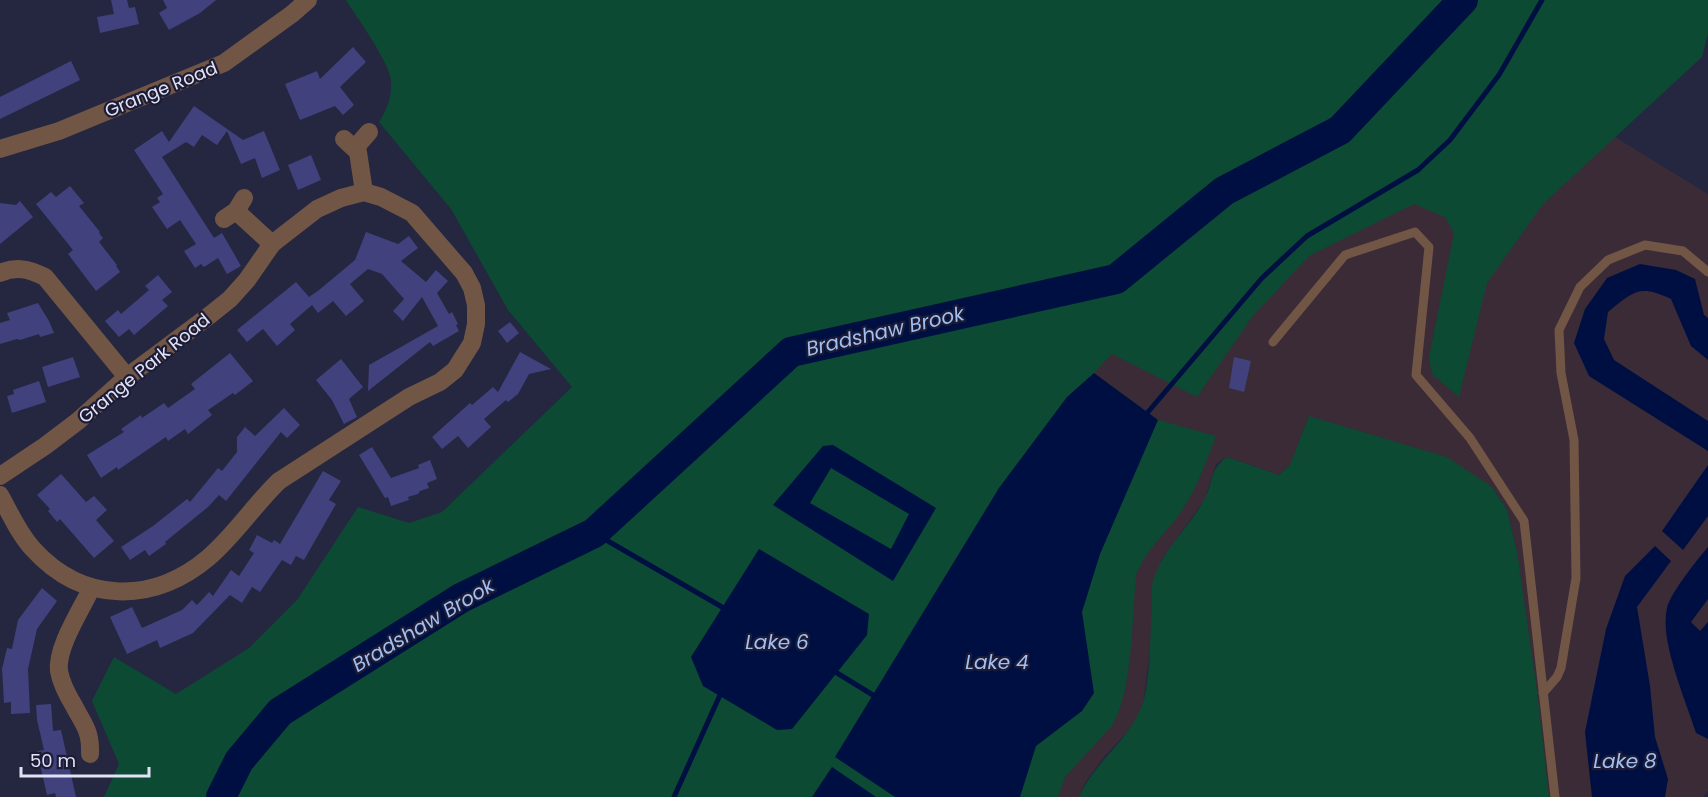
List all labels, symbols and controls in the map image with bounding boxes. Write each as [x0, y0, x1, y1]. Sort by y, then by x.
street label: Grange Road [101, 55, 221, 123]
water label: Bradshaw Brook [803, 299, 968, 363]
street label: Grange Park Road [73, 307, 215, 429]
water label: Bradshaw Brook [347, 571, 501, 679]
water label: Lake 6 [745, 628, 809, 656]
water label: Lake 4 [965, 648, 1029, 676]
scale bar [21, 740, 148, 778]
water label: Lake 8 [1593, 747, 1657, 775]
text: 50 m [30, 748, 76, 773]

